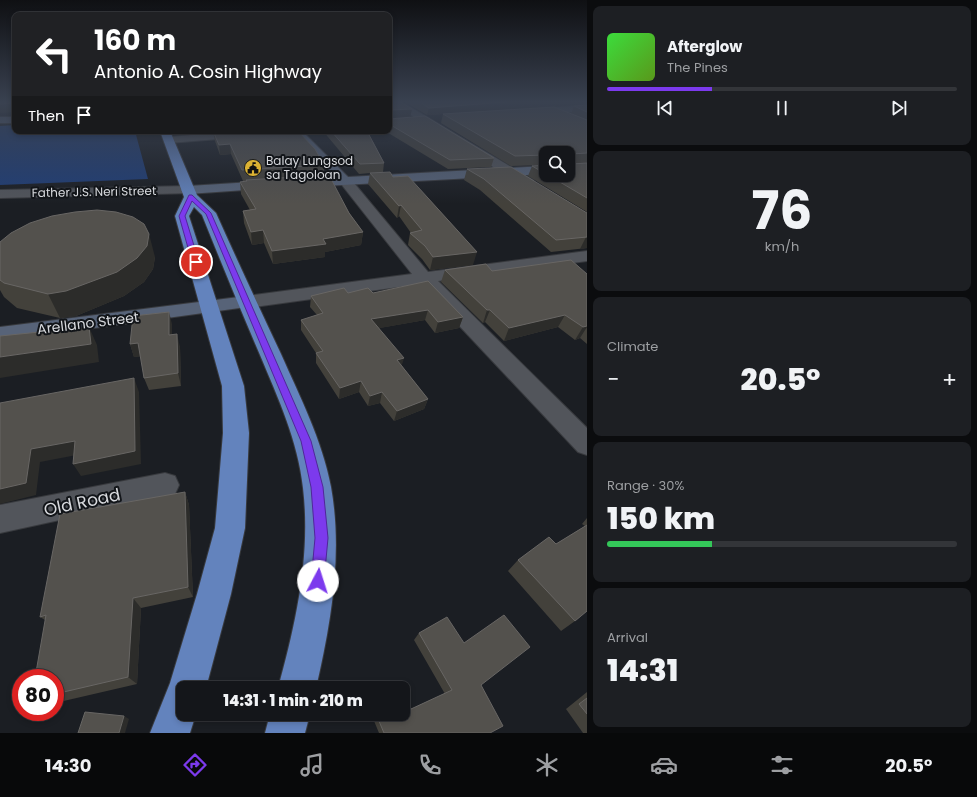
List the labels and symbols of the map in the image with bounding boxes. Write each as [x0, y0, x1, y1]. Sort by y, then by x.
place label: Balay Lungsod sa Tagoloan [266, 152, 353, 183]
public building icon: Balay Lungsod sa Tagoloan [243, 158, 263, 178]
street label: Father J.S. Neri Street [32, 182, 156, 201]
pin [179, 245, 213, 279]
street label: Arellano Street [36, 307, 140, 339]
street label: Old Road [41, 482, 123, 522]
position arrow [297, 560, 339, 602]
speed limit sign: 80 [12, 669, 64, 721]

